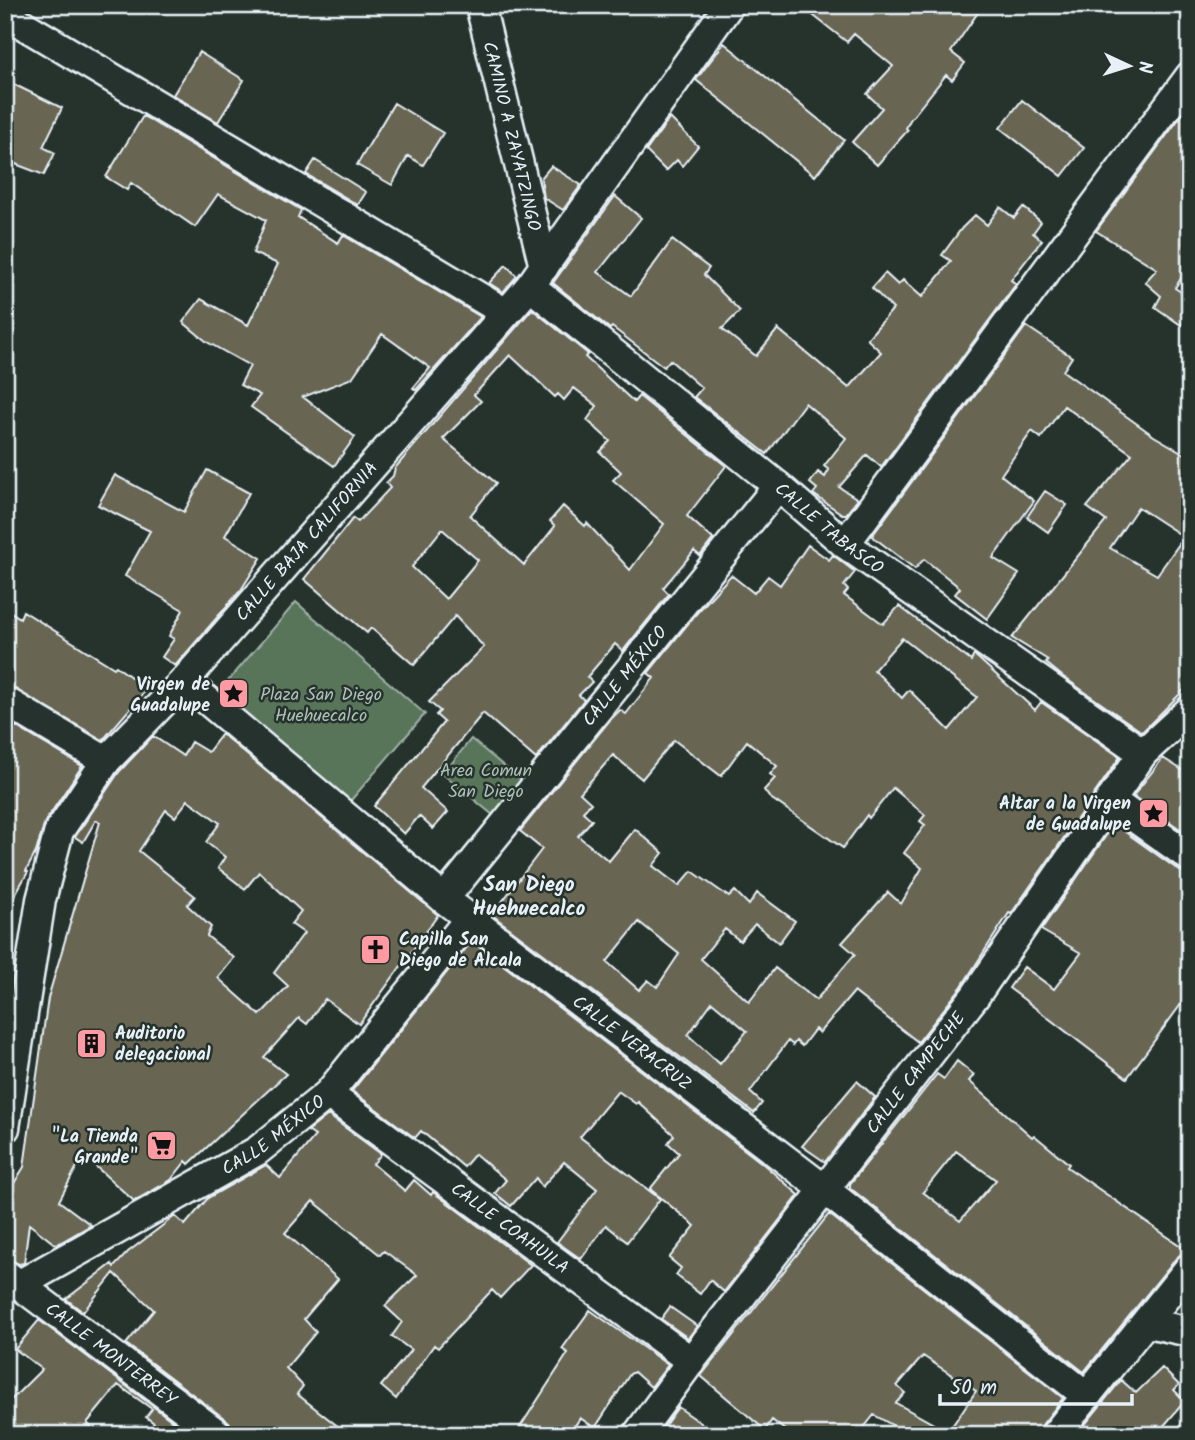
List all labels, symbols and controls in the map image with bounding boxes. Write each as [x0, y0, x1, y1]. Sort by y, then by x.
north arrow [1094, 32, 1164, 102]
street label: CAMINO A ZAYATZINGO [473, 39, 548, 234]
text: N [1129, 60, 1159, 74]
street label: CALLE BAJA CALIFORNIA [229, 455, 386, 629]
street label: CALLE TABASCO [767, 476, 889, 583]
street label: CALLE MÉXICO [576, 620, 675, 734]
place label: Virgen de Guadalupe [130, 671, 210, 721]
place icon: Virgen de Guadalupe [216, 677, 250, 711]
park label: Plaza San Diego Huehuecalco [260, 681, 382, 731]
park label: Area Comun San Diego [440, 757, 532, 807]
place label: Altar a la Virgen de Guadalupe [999, 790, 1131, 840]
place icon: Altar a la Virgen de Guadalupe [1137, 796, 1171, 830]
district label: San Diego Huehuecalco [473, 869, 586, 926]
place label: Capilla San Diego de Alcala [399, 926, 522, 976]
church icon: Capilla San Diego de Alcala [359, 932, 393, 966]
street label: CALLE VERACRUZ [565, 989, 697, 1099]
street label: CALLE CAMPECHE [859, 1006, 974, 1141]
place label: Auditorio delegacional [115, 1020, 211, 1070]
building icon: Auditorio delegacional [75, 1026, 109, 1060]
street label: CALLE MÉXICO [217, 1088, 332, 1184]
place label: "La Tienda Grande" [51, 1123, 138, 1173]
supermarket icon: "La Tienda Grande" [144, 1129, 178, 1163]
street label: CALLE COAHUILA [444, 1176, 575, 1283]
street label: CALLE MONTERREY [38, 1296, 183, 1415]
scale bar [940, 1363, 1132, 1407]
text: 50 m [950, 1372, 997, 1405]

